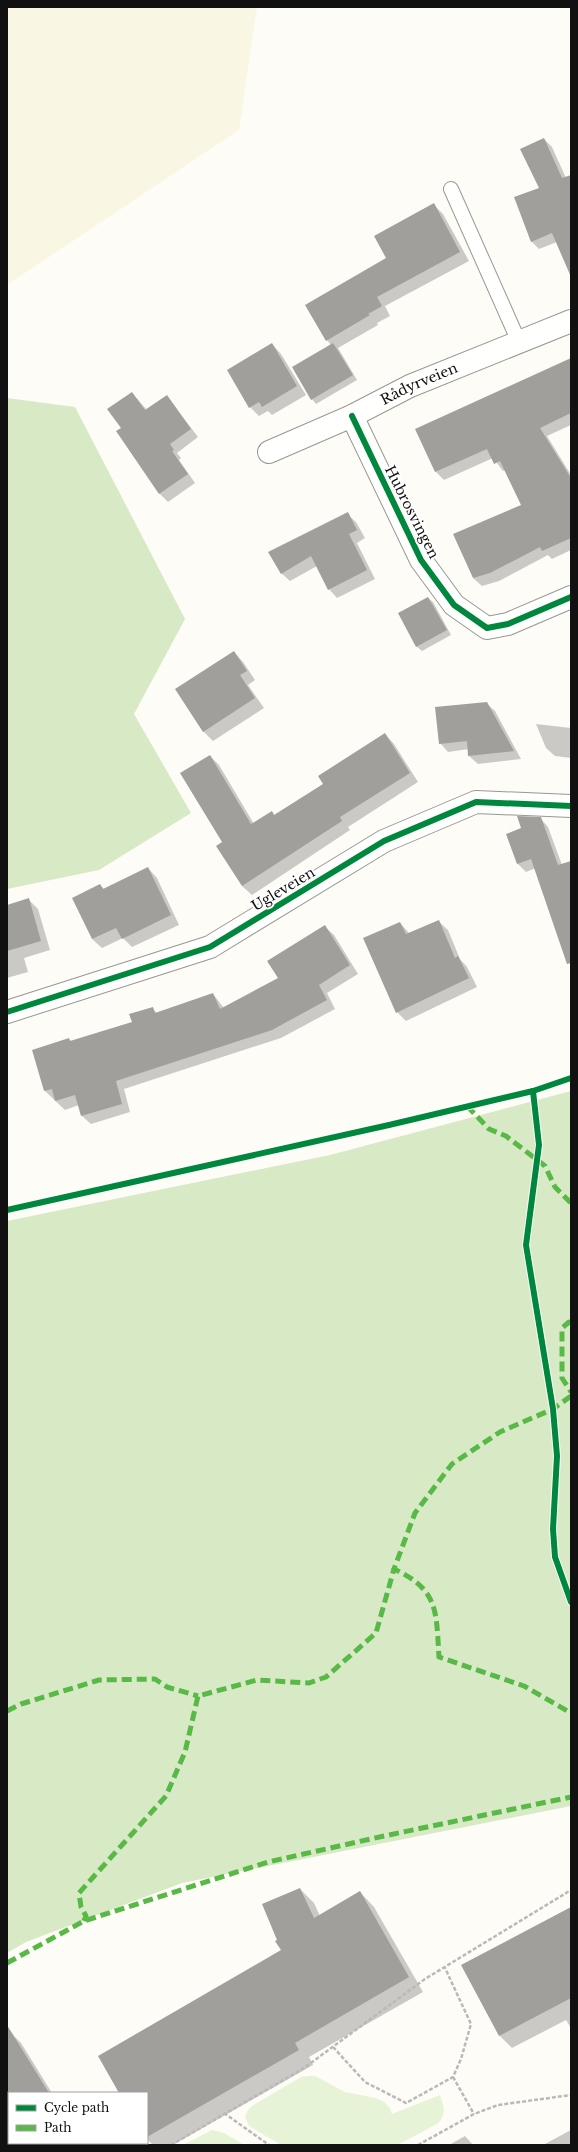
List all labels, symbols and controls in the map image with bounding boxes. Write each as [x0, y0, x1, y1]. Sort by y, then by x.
street label: Rådyrveien [377, 359, 461, 409]
street label: Hubrosvingen [381, 462, 443, 562]
street label: Ugleveien [248, 863, 318, 915]
legend [8, 2092, 148, 2144]
text: Cycle path [44, 2100, 109, 2115]
text: Path [44, 2120, 72, 2135]

